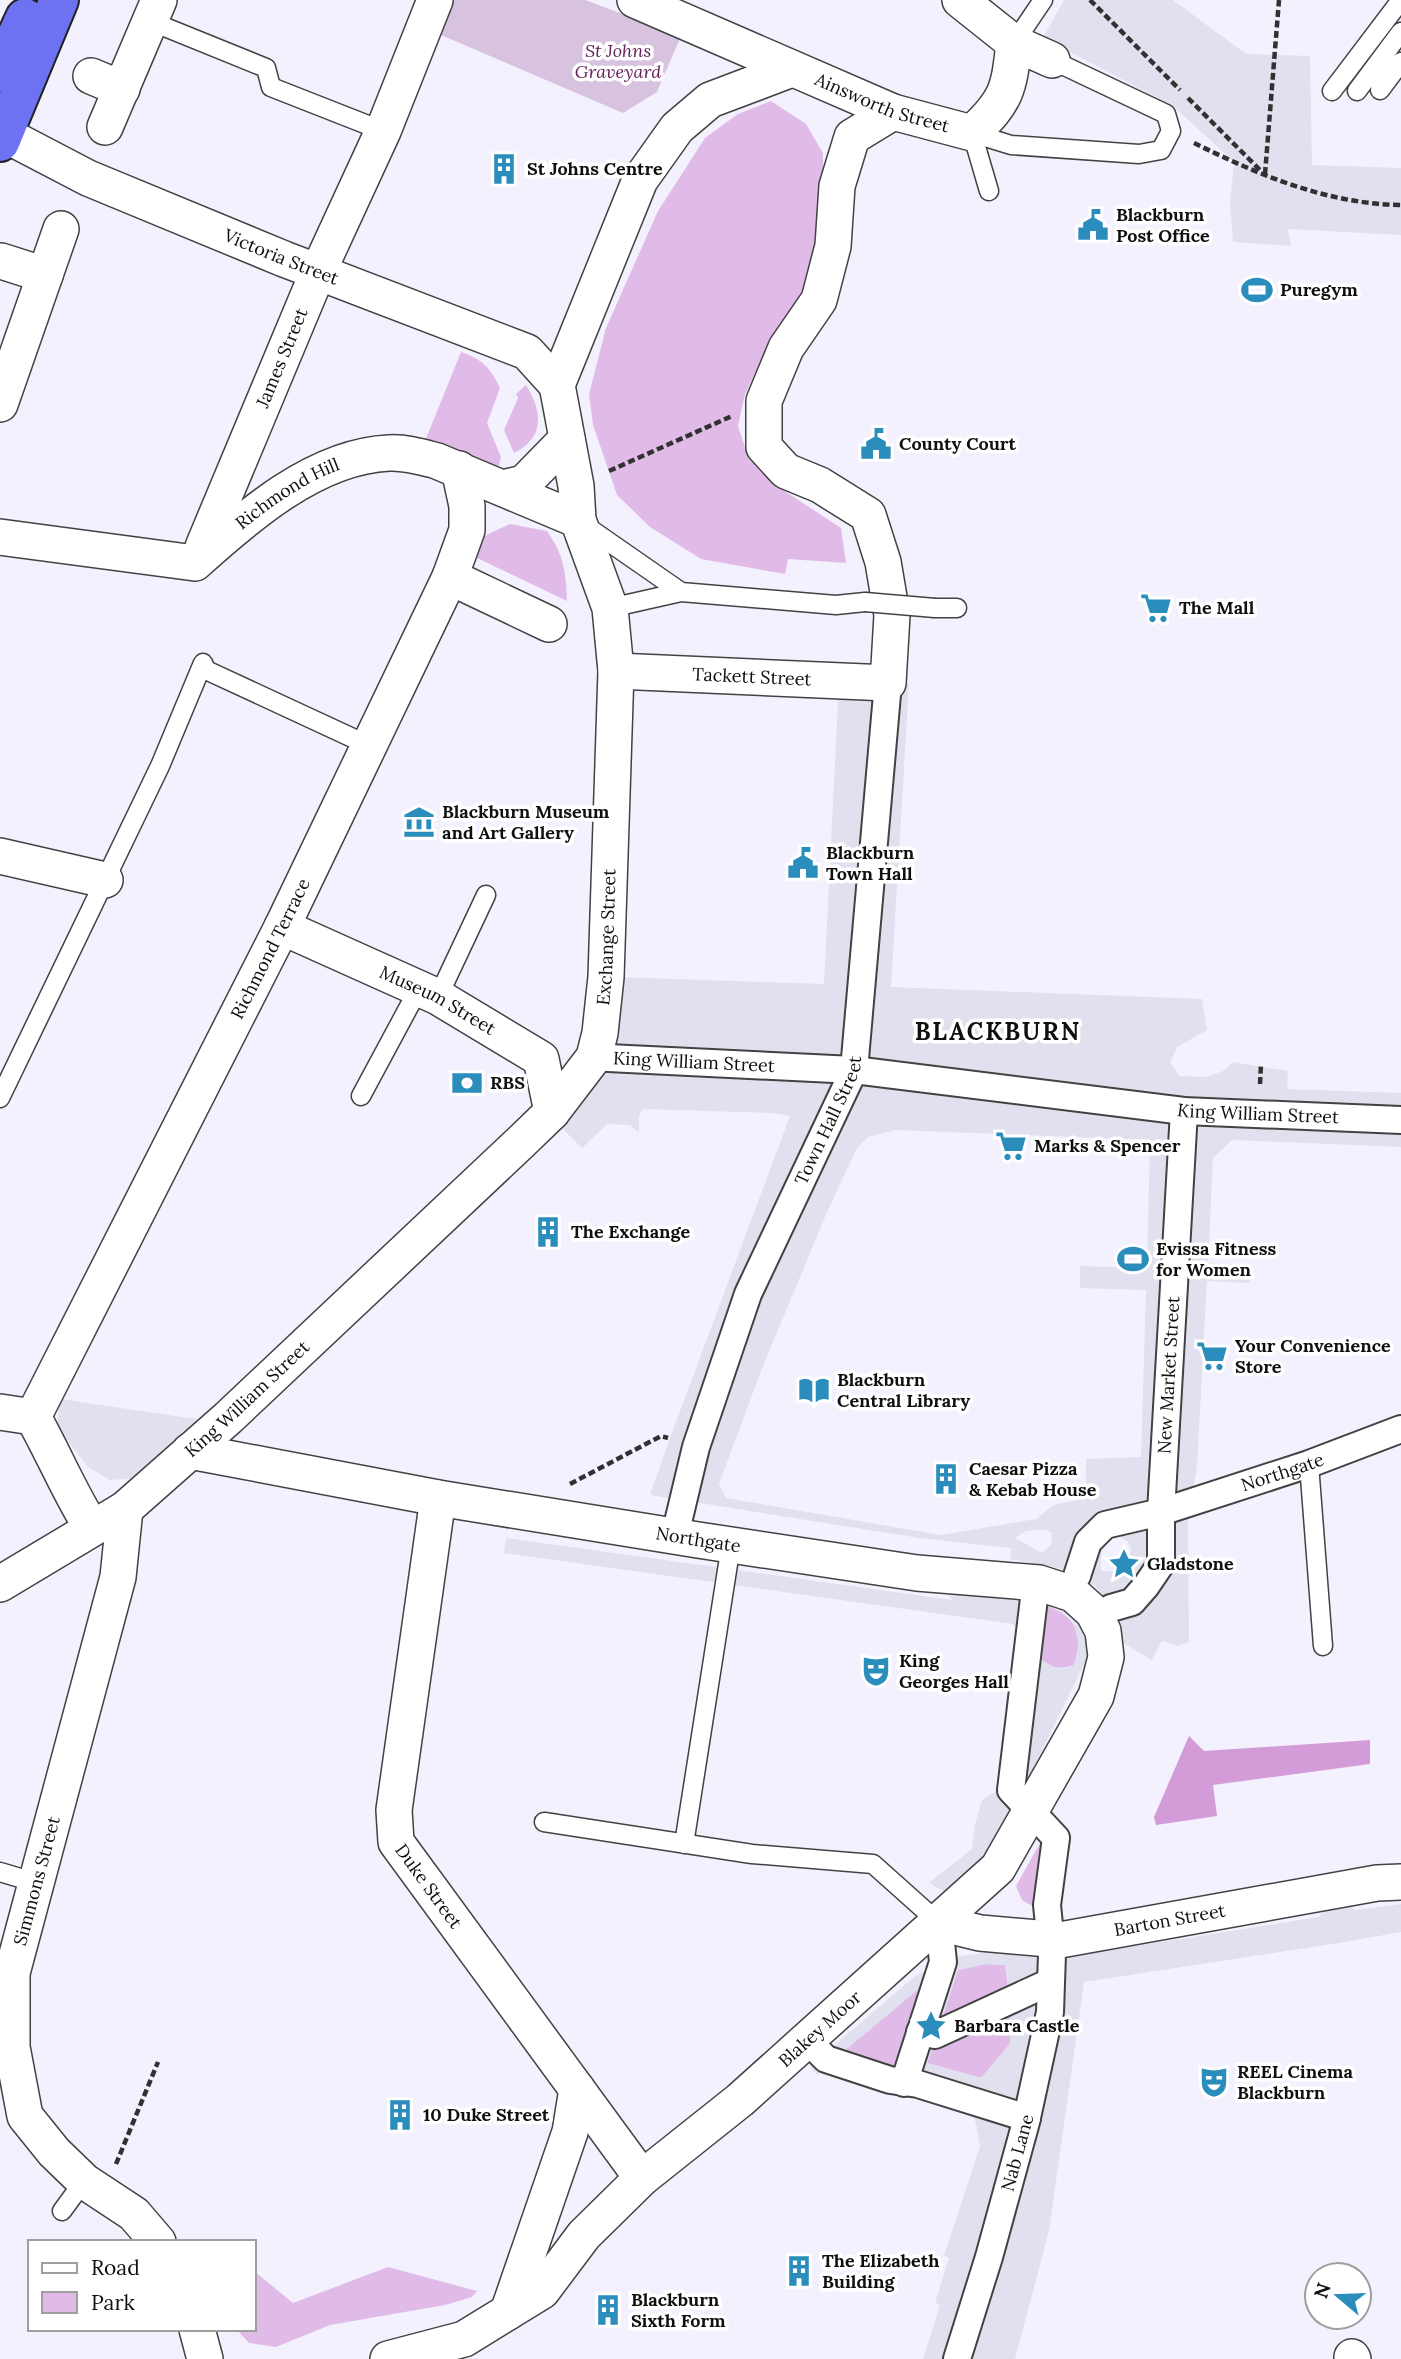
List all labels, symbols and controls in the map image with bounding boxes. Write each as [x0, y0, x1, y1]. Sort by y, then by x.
park label: St Johns Graveyard [575, 39, 661, 83]
street label: Ainsworth Street [810, 67, 952, 137]
building icon: St Johns Centre [487, 152, 521, 186]
place label: St Johns Centre [527, 157, 663, 180]
place label: Blackburn Post Office [1116, 203, 1210, 247]
public building icon: Blackburn Post Office [1076, 208, 1110, 242]
street label: Victoria Street [220, 223, 342, 290]
sports icon: Puregym [1240, 273, 1274, 307]
place label: Puregym [1280, 278, 1358, 301]
street label: James Street [250, 304, 313, 412]
public building icon: County Court [859, 427, 893, 461]
place label: County Court [899, 432, 1016, 455]
street label: Richmond Hill [230, 452, 342, 534]
supermarket icon: The Mall [1139, 591, 1173, 625]
place label: The Mall [1179, 596, 1255, 619]
street label: Tackett Street [692, 662, 812, 691]
place label: Blackburn Museum and Art Gallery [442, 800, 610, 844]
museum icon: Blackburn Museum and Art Gallery [402, 805, 436, 839]
place label: Blackburn Town Hall [826, 841, 915, 885]
public building icon: Blackburn Town Hall [786, 846, 820, 880]
street label: Exchange Street [591, 868, 621, 1006]
street label: Richmond Terrace [225, 874, 315, 1023]
street label: Museum Street [376, 960, 500, 1040]
district label: BLACKBURN [915, 1016, 1081, 1047]
street label: King William Street [613, 1046, 775, 1077]
street label: Town Hall Street [789, 1055, 866, 1188]
bank icon: RBS [450, 1066, 484, 1100]
place label: RBS [490, 1071, 525, 1094]
street label: King William Street [1176, 1098, 1339, 1128]
supermarket icon: Marks & Spencer [994, 1129, 1028, 1163]
place label: Marks & Spencer [1034, 1134, 1181, 1157]
building icon: The Exchange [531, 1215, 565, 1249]
place label: The Exchange [571, 1220, 690, 1243]
place label: Evissa Fitness for Women [1156, 1237, 1276, 1281]
sports icon: Evissa Fitness for Women [1116, 1242, 1150, 1276]
street label: New Market Street [1152, 1295, 1184, 1454]
place label: Your Convenience Store [1235, 1334, 1391, 1378]
street label: King William Street [180, 1335, 314, 1462]
supermarket icon: Your Convenience Store [1195, 1339, 1229, 1373]
place label: Blackburn Central Library [837, 1368, 970, 1412]
library icon: Blackburn Central Library [797, 1373, 831, 1407]
street label: Northgate [1238, 1447, 1327, 1496]
place label: Caesar Pizza & Kebab House [969, 1457, 1097, 1501]
building icon: Caesar Pizza & Kebab House [929, 1462, 963, 1496]
street label: Northgate [654, 1521, 743, 1557]
place icon: Gladstone [1107, 1547, 1141, 1581]
place label: Gladstone [1147, 1552, 1234, 1575]
place label: King Georges Hall [899, 1649, 1009, 1693]
theatre icon: King Georges Hall [859, 1654, 893, 1688]
street label: Simmons Street [8, 1814, 65, 1948]
street label: Duke Street [390, 1839, 467, 1933]
street label: Barton Street [1112, 1898, 1227, 1941]
street label: Blakey Moor [773, 1985, 866, 2072]
place icon: Barbara Castle [914, 2009, 948, 2043]
place label: Barbara Castle [954, 2014, 1080, 2037]
place label: REEL Cinema Blackburn [1237, 2060, 1353, 2104]
theatre icon: REEL Cinema Blackburn [1197, 2065, 1231, 2099]
building icon: 10 Duke Street [383, 2098, 417, 2132]
place label: 10 Duke Street [423, 2103, 550, 2126]
street label: Nab Lane [996, 2112, 1038, 2194]
legend [28, 2240, 256, 2331]
place label: The Elizabeth Building [822, 2249, 939, 2293]
text: Road [91, 2254, 140, 2281]
building icon: The Elizabeth Building [782, 2254, 816, 2288]
north arrow [1303, 2261, 1373, 2331]
text: N [1308, 2279, 1336, 2301]
place label: Blackburn Sixth Form [631, 2288, 726, 2332]
text: Park [91, 2289, 135, 2316]
building icon: Blackburn Sixth Form [591, 2293, 625, 2327]

